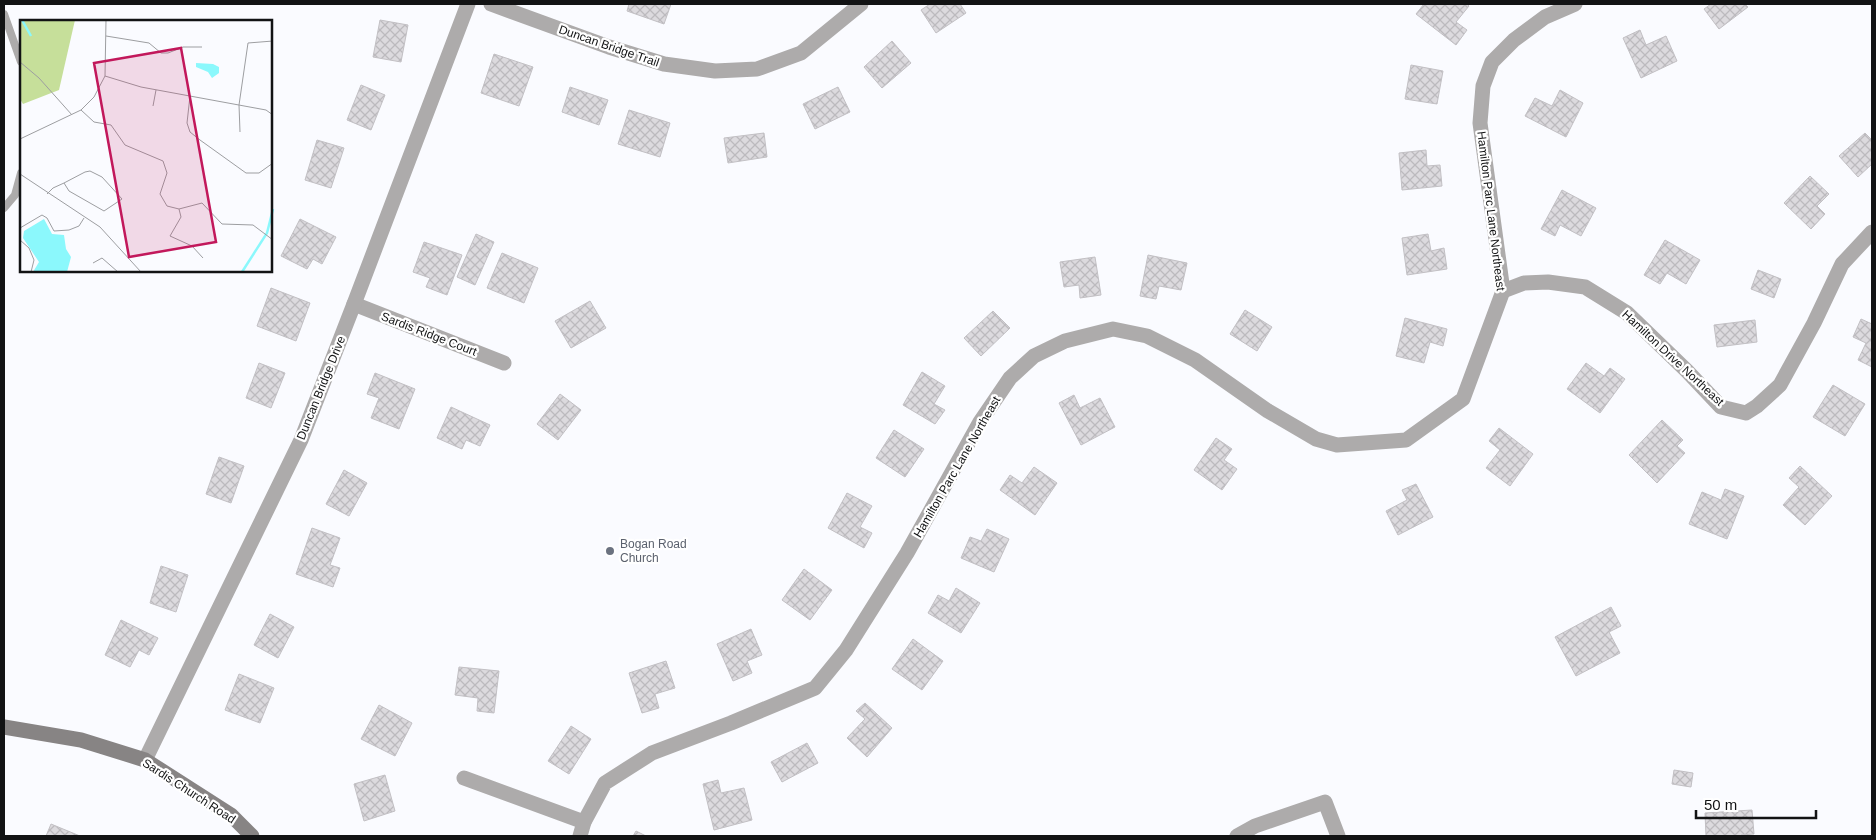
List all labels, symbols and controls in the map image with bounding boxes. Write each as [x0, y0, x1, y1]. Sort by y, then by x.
inset map [20, 20, 272, 272]
street label: Duncan Bridge Trail [557, 22, 661, 70]
street label: Hamilton Parc Lane Northeast [1474, 130, 1508, 292]
street label: Hamilton Drive Northeast [1619, 307, 1727, 409]
street label: Sardis Ridge Court [379, 309, 479, 359]
street label: Duncan Bridge Drive [294, 334, 348, 442]
street label: Hamilton Parc Lane Northeast [911, 393, 1004, 540]
place label: Bogan Road Church [620, 537, 687, 565]
marker: Bogan Road Church [604, 545, 616, 557]
street label: Sardis Church Road [140, 756, 238, 826]
scale bar [1696, 788, 1816, 820]
text: 50 m [1704, 796, 1737, 813]

